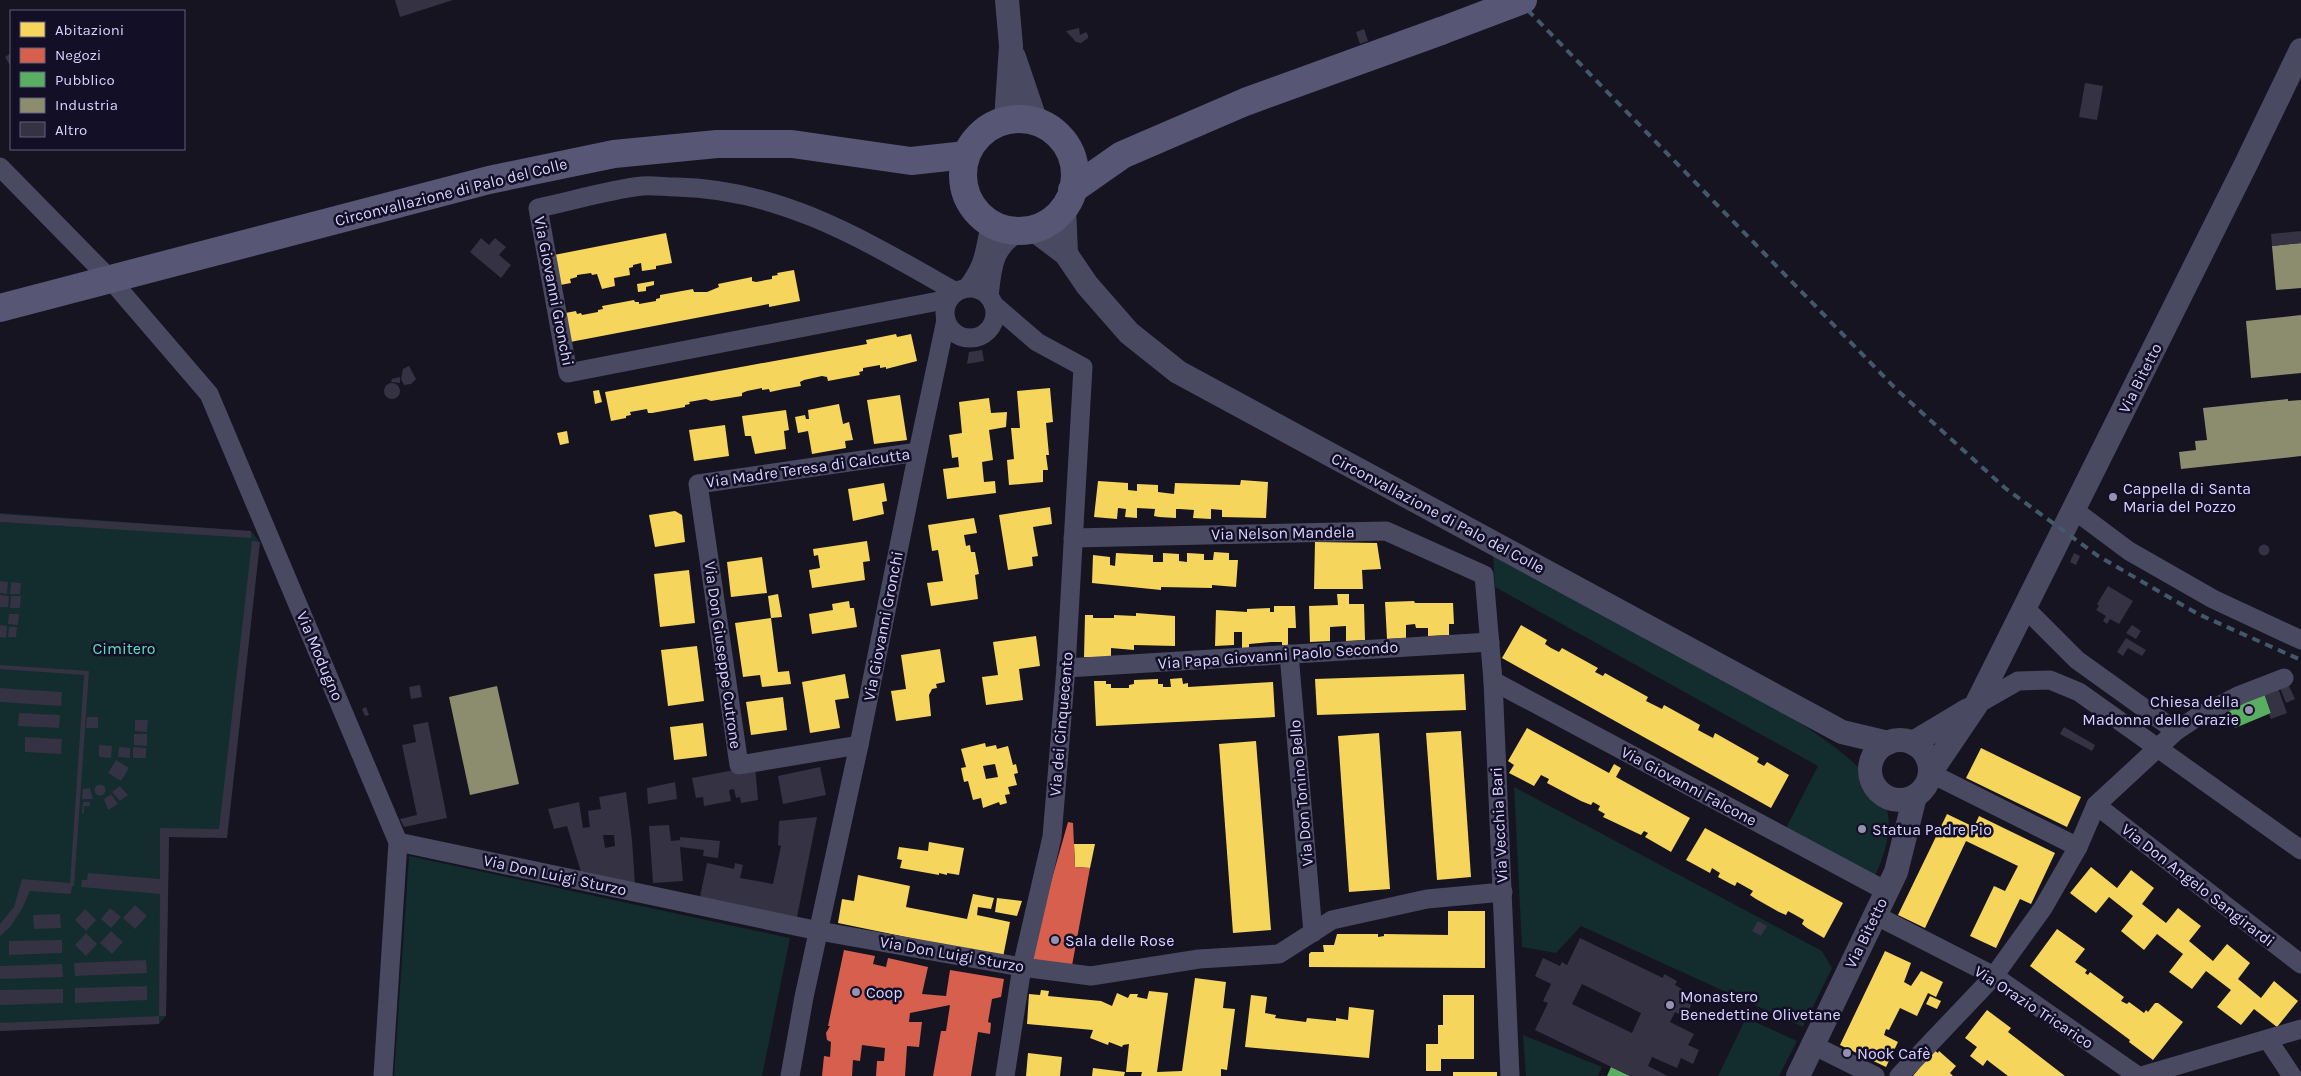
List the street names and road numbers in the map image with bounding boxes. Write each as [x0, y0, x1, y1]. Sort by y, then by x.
street label: Circonvallazione di Palo del Colle [333, 154, 569, 230]
street label: Via Giovanni Gronchi [530, 215, 578, 367]
street label: Via Bitetto [2114, 340, 2166, 416]
street label: Via Madre Teresa di Calcutta [705, 444, 911, 492]
street label: Circonvallazione di Palo del Colle [1328, 449, 1548, 577]
street label: Via Nelson Mandela [1211, 522, 1355, 544]
street label: Via Giovanni Gronchi [859, 550, 907, 702]
street label: Via Don Giuseppe Cutrone [700, 560, 746, 750]
street label: Via Modugno [293, 608, 347, 704]
street label: Via Papa Giovanni Paolo Secondo [1157, 637, 1399, 673]
street label: Via dei Cinquecento [1045, 651, 1077, 797]
street label: Via Don Tonino Bello [1285, 719, 1317, 867]
street label: Via Giovanni Falcone [1618, 742, 1760, 830]
street label: Via Vecchia Bari [1486, 767, 1512, 883]
street label: Via Don Angelo Sangirardi [2118, 819, 2278, 951]
street label: Via Don Luigi Sturzo [482, 851, 628, 899]
street label: Via Bitetto [1841, 895, 1891, 971]
street label: Via Don Luigi Sturzo [878, 932, 1026, 976]
street label: Via Orazio Tricarico [1971, 961, 2097, 1053]

